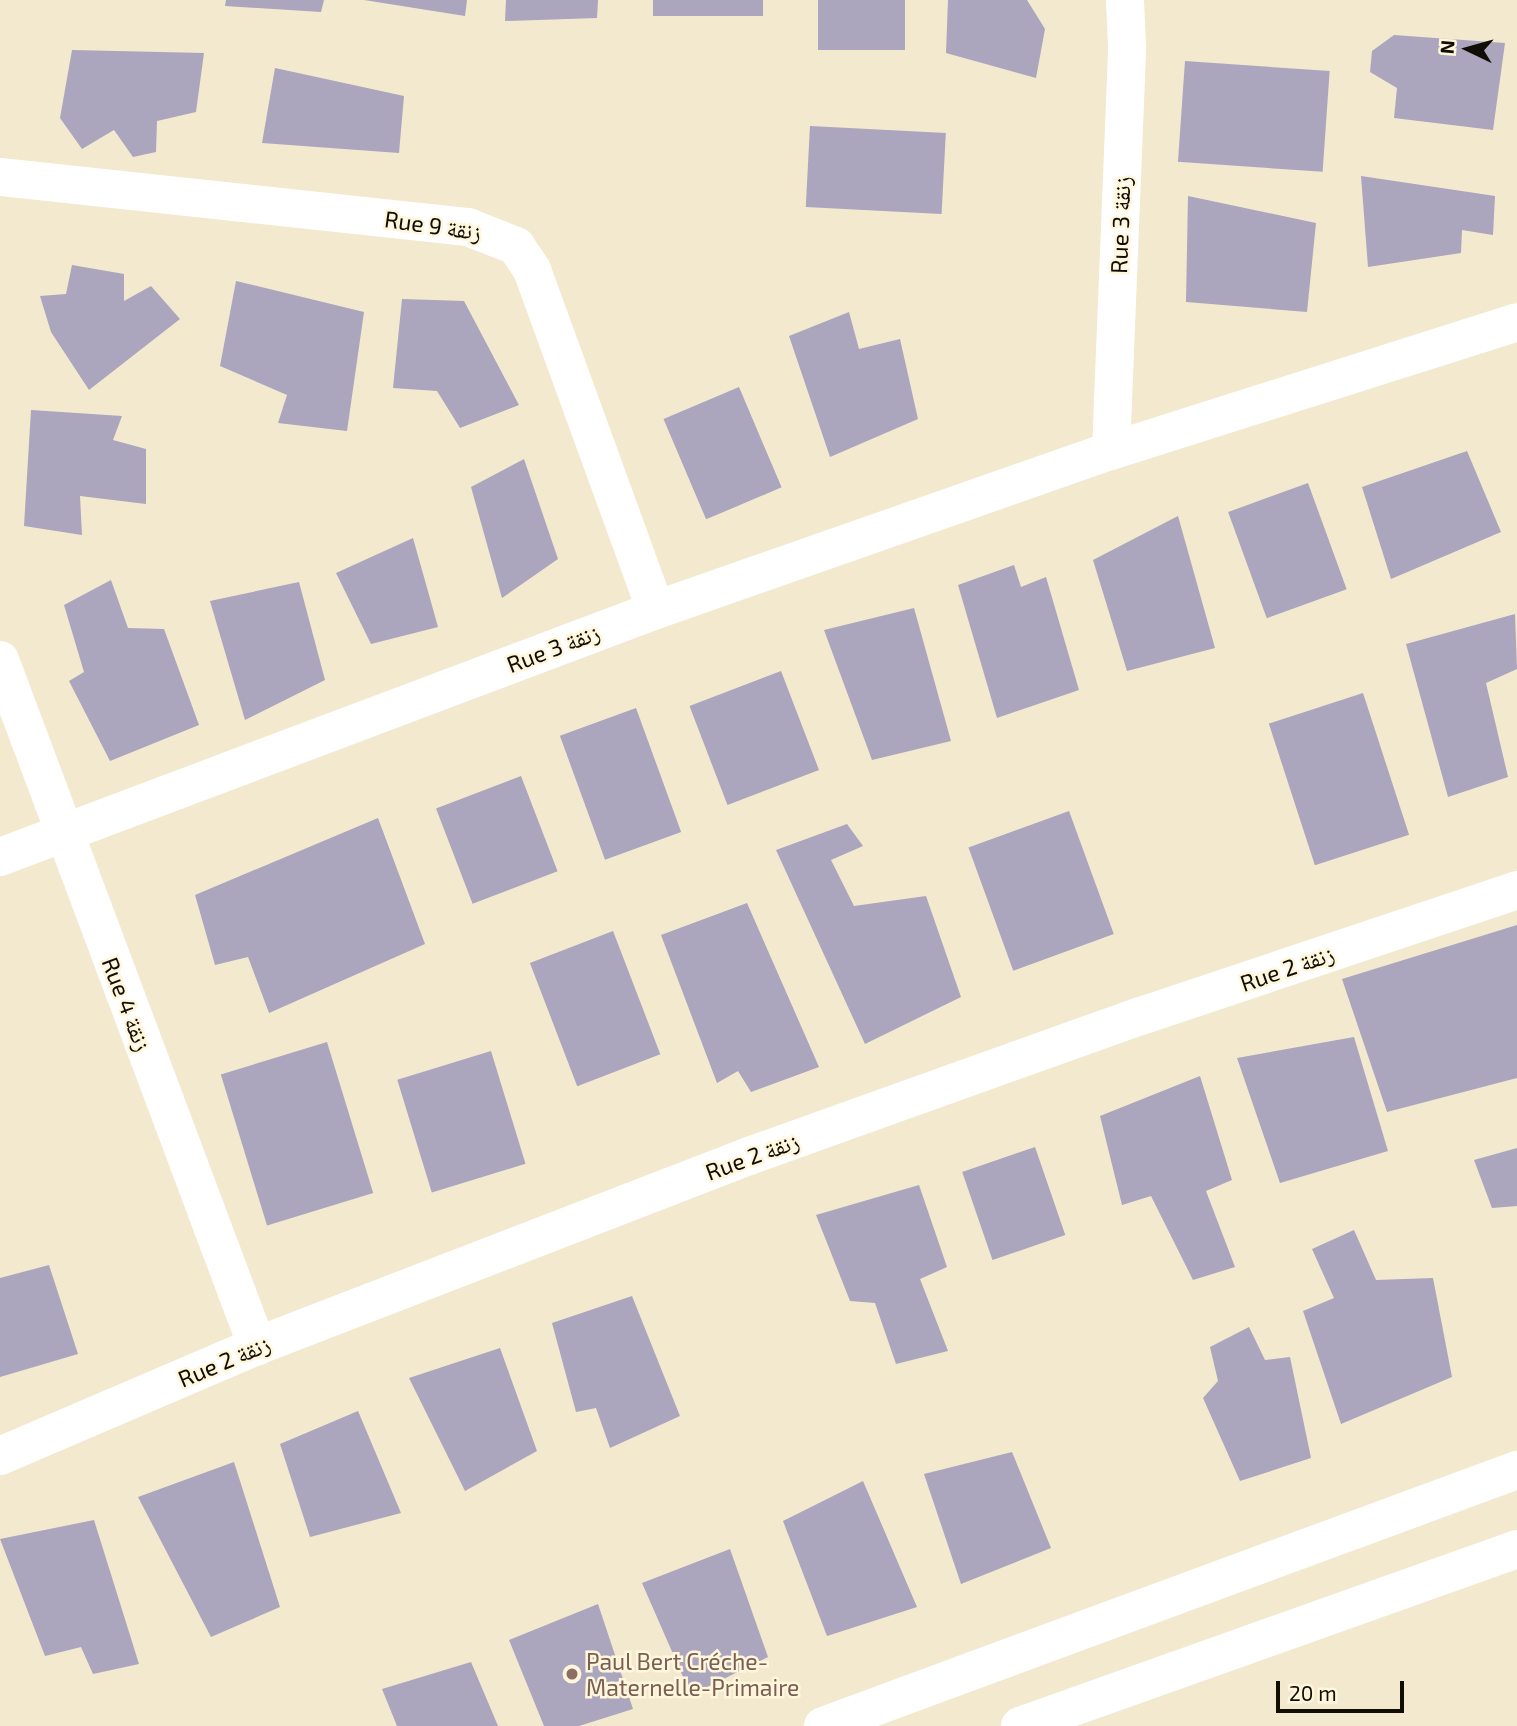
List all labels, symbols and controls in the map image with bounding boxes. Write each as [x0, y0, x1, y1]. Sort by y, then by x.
north arrow [1433, 14, 1503, 84]
text: N [1435, 39, 1459, 55]
street label: Rue 3 زنقة [1105, 176, 1135, 274]
street label: Rue 9 زنقة [383, 205, 483, 245]
street label: Rue 3 زنقة [503, 618, 603, 678]
street label: Rue 2 زنقة [1236, 939, 1338, 997]
street label: Rue 4 زنقة [96, 953, 158, 1055]
street label: Rue 2 زنقة [702, 1126, 802, 1186]
street label: Rue 2 زنقة [174, 1329, 274, 1393]
place label: Paul Bert Créche- Maternelle-Primaire [586, 1647, 799, 1701]
marker: Paul Bert Créche- Maternelle-Primaire [564, 1666, 580, 1682]
scale bar [1279, 1666, 1407, 1710]
text: 20 m [1289, 1680, 1337, 1705]

